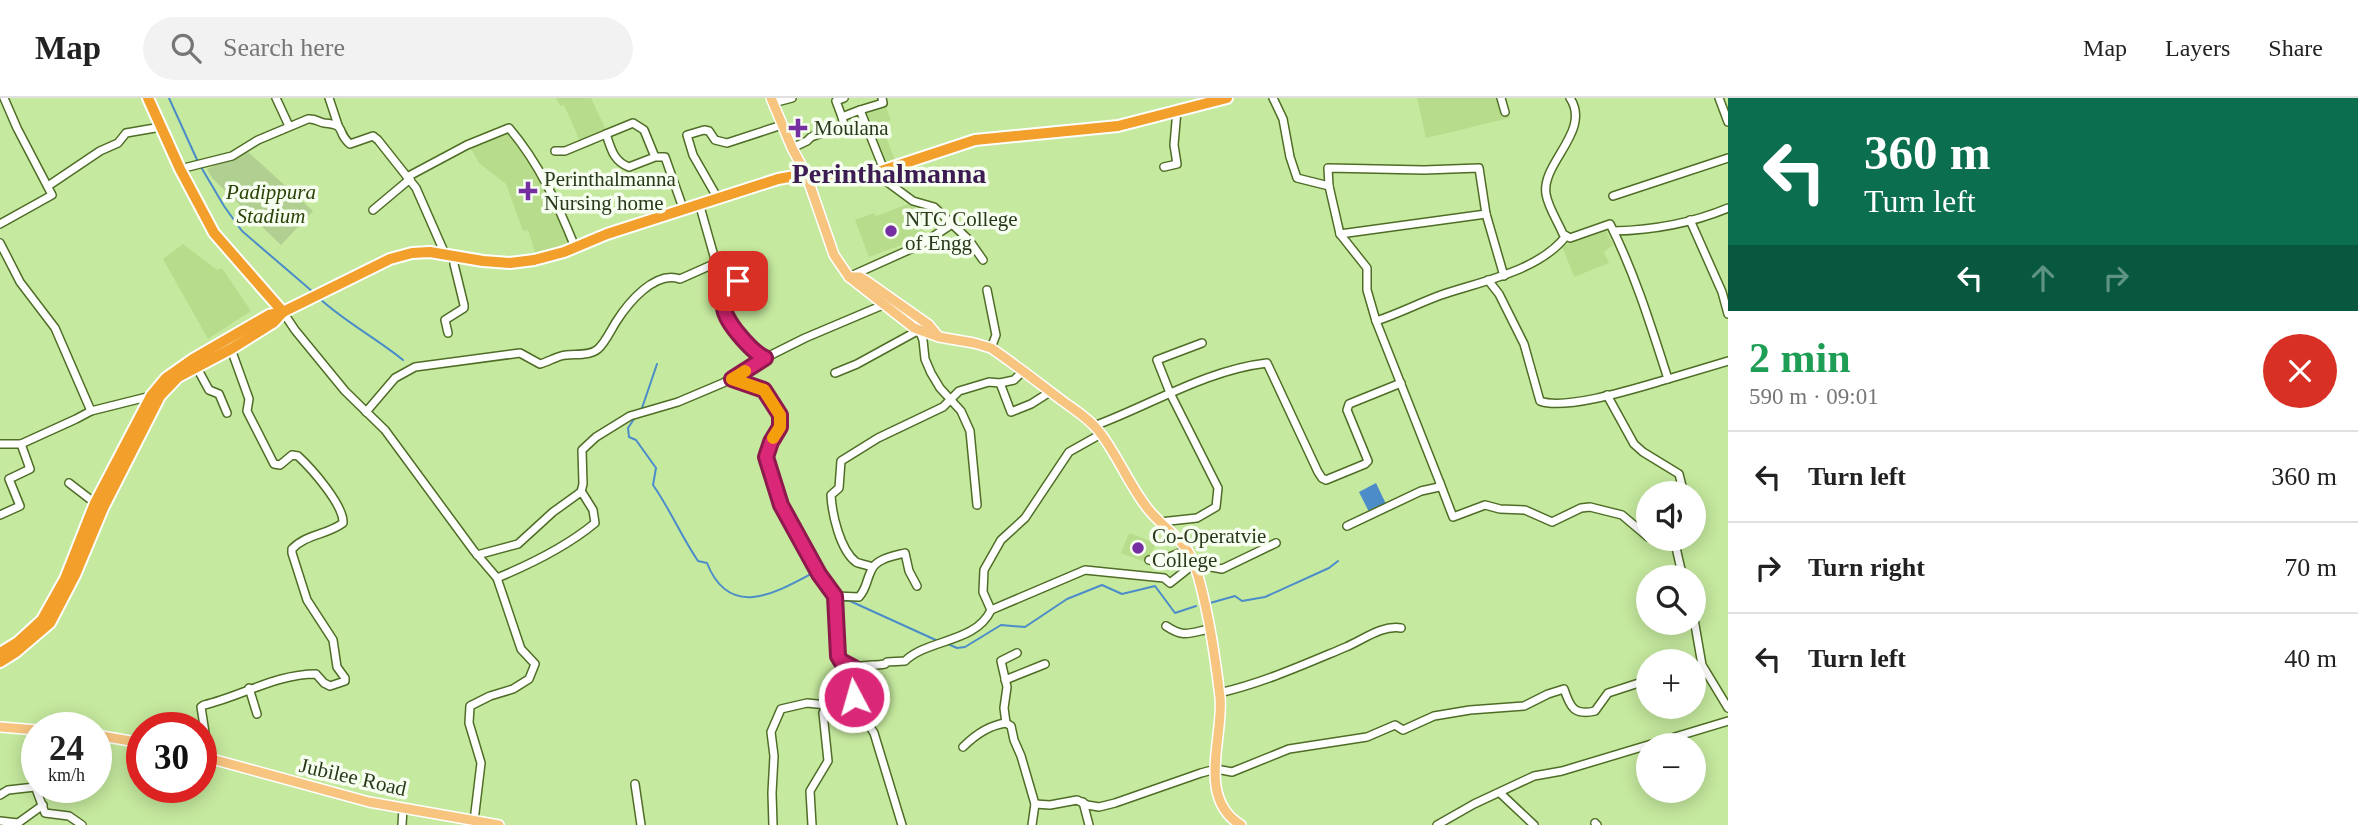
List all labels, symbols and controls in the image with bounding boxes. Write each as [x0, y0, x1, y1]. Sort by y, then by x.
search box [143, 17, 633, 80]
icon: search [167, 29, 205, 67]
text: Map [35, 30, 101, 66]
text: Search here [223, 33, 345, 62]
text: Map [2083, 35, 2127, 61]
text: Layers [2165, 35, 2230, 61]
text: Share [2268, 35, 2323, 61]
place label: Moulana [814, 116, 889, 140]
marker: Moulana [788, 118, 808, 138]
text: 360 m [1864, 125, 1991, 180]
icon: left [1749, 126, 1840, 217]
district label: Perinthalmanna [792, 158, 986, 189]
place label: Perinthalmanna Nursing home [544, 167, 676, 215]
park label: Padippura Stadium [225, 180, 316, 228]
marker: Perinthalmanna Nursing home [518, 181, 538, 201]
text: Turn left [1864, 183, 1976, 219]
place label: NTC College of Engg [905, 207, 1018, 255]
marker: NTC College of Engg [883, 223, 899, 239]
pin [708, 251, 768, 311]
icon: left [1951, 259, 1989, 297]
icon: ahead [2024, 259, 2062, 297]
icon: right [2097, 259, 2135, 297]
icon: arrive [719, 262, 757, 300]
button: close [2263, 334, 2337, 408]
text: 2 min [1749, 335, 1851, 381]
text: 590 m · 09:01 [1749, 384, 1879, 409]
icon: left [1749, 458, 1787, 496]
text: Turn left [1808, 462, 1906, 491]
text: 360 m [2271, 462, 2337, 491]
map controls [1636, 481, 1706, 803]
button: sound [1636, 481, 1706, 551]
place label: Co-Operatvie College [1152, 524, 1266, 572]
marker: Co-Operatvie College [1130, 540, 1146, 556]
icon: right [1749, 549, 1787, 587]
text: Turn right [1808, 553, 1925, 582]
text: 70 m [2284, 553, 2337, 582]
button: search [1636, 565, 1706, 635]
icon: left [1749, 640, 1787, 678]
text: Turn left [1808, 644, 1906, 673]
text: 40 m [2284, 644, 2337, 673]
button: + [1636, 649, 1706, 719]
position arrow [817, 660, 891, 734]
speed limit sign: 30 [126, 712, 217, 803]
text: 24 [49, 729, 84, 768]
button: − [1636, 733, 1706, 803]
street label: Jubilee Road [297, 753, 409, 801]
text: km/h [48, 765, 85, 785]

